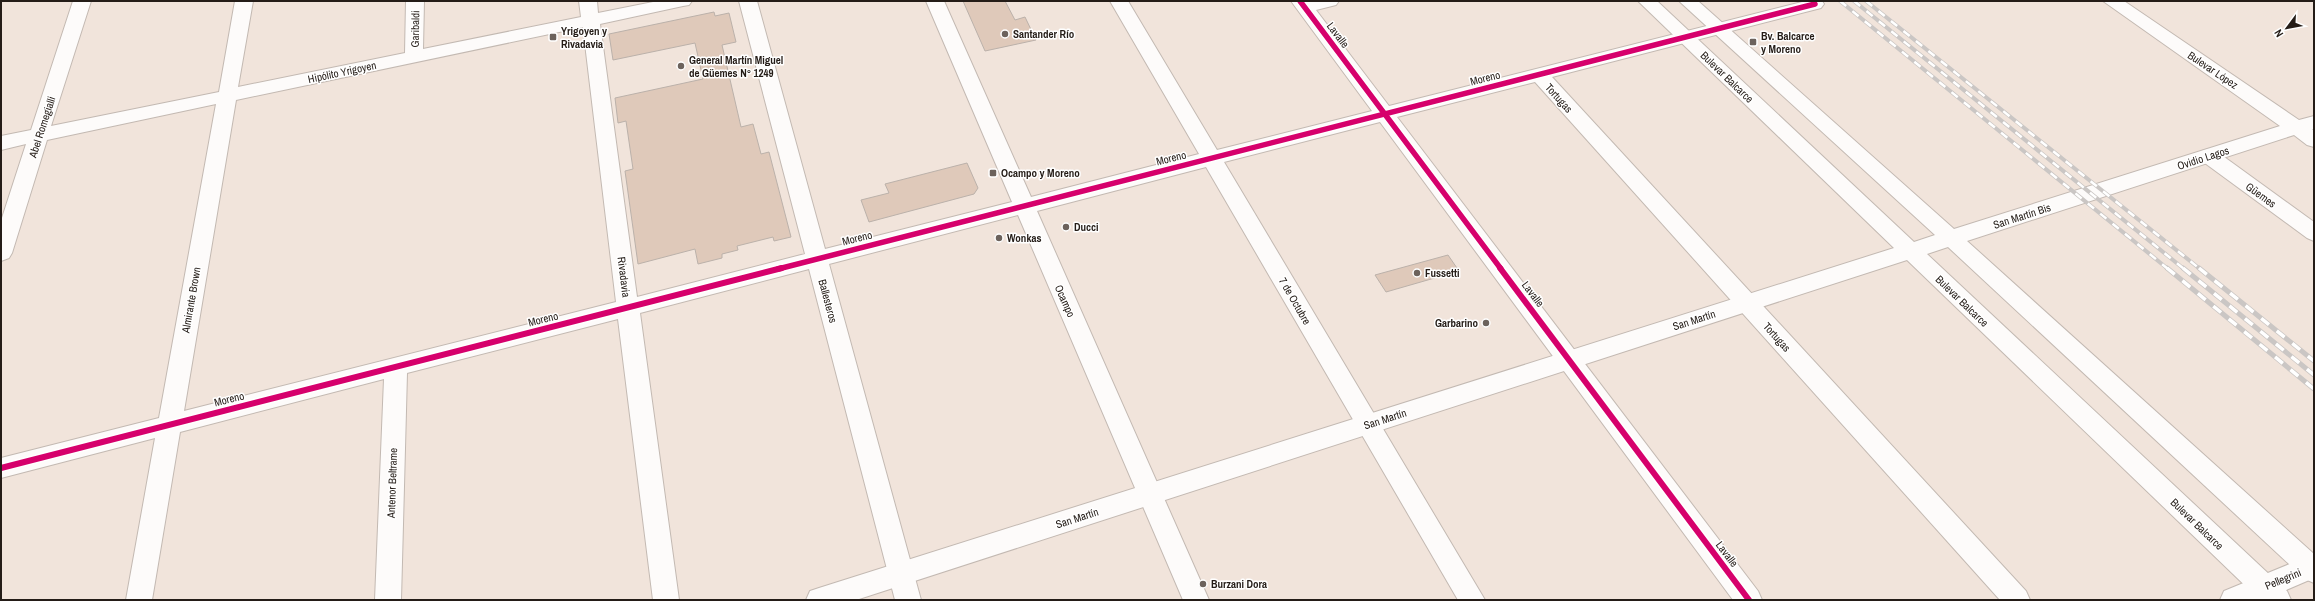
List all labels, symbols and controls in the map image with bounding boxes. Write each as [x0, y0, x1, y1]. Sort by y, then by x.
north arrow [2267, 8, 2307, 48]
street label: Garibaldi [408, 10, 422, 48]
street label: Lavalle [1324, 19, 1352, 51]
place label: Yrigoyen y Rivadavia [561, 24, 607, 51]
place label: Santander Río [1013, 27, 1075, 41]
text: N [2271, 27, 2286, 40]
marker: Santander Río [1000, 29, 1010, 39]
place label: Bv. Balcarce y Moreno [1761, 29, 1815, 56]
marker: Yrigoyen y Rivadavia [548, 32, 558, 42]
marker: Bv. Balcarce y Moreno [1748, 37, 1758, 47]
street label: Bulevar Balcarce [1698, 48, 1756, 106]
street label: Bulevar López [2185, 48, 2241, 92]
place label: General Martín Miguel de Güemes N° 1249 [689, 53, 783, 80]
street label: Hipólito Yrigoyen [307, 58, 377, 86]
marker: General Martín Miguel de Güemes N° 1249 [676, 61, 686, 71]
street label: Moreno [1468, 68, 1502, 88]
street label: Tortugas [1542, 80, 1576, 116]
street label: Abel Romegialli [25, 95, 58, 160]
street label: Ovidio Lagos [2175, 143, 2231, 173]
street label: Moreno [1154, 148, 1188, 168]
place label: Ocampo y Moreno [1001, 166, 1080, 180]
marker: Ocampo y Moreno [988, 168, 998, 178]
street label: Güemes [2243, 179, 2279, 211]
street label: San Martín Bis [1991, 200, 2053, 232]
place label: Ducci [1074, 220, 1099, 234]
marker: Ducci [1061, 222, 1071, 232]
street label: Moreno [840, 228, 874, 248]
place label: Wonkas [1007, 231, 1041, 245]
marker: Wonkas [994, 233, 1004, 243]
street label: Rivadavia [615, 256, 633, 298]
street label: Almirante Brown [178, 266, 204, 335]
place label: Fussetti [1425, 266, 1460, 280]
marker: Fussetti [1412, 268, 1422, 278]
street label: Bulevar Balcarce [1933, 272, 1991, 330]
street label: 7 de Octubre [1276, 275, 1314, 327]
street label: Ballesteros [815, 278, 841, 325]
street label: Lavalle [1519, 278, 1547, 310]
street label: Ocampo [1052, 283, 1078, 319]
street label: San Martín [1671, 307, 1717, 333]
street label: Moreno [526, 309, 560, 329]
place label: Garbarino [1435, 316, 1478, 330]
marker: Garbarino [1481, 318, 1491, 328]
street label: Tortugas [1760, 319, 1794, 355]
street label: Moreno [212, 389, 246, 409]
street label: San Martín [1362, 406, 1408, 432]
street label: Antenor Beltrame [384, 448, 400, 519]
street label: Bulevar Balcarce [2168, 495, 2226, 553]
street label: San Martín [1054, 505, 1100, 531]
street label: Lavalle [1713, 538, 1741, 570]
street label: Pellegrini [2263, 565, 2303, 593]
place label: Burzani Dora [1211, 577, 1267, 591]
marker: Burzani Dora [1198, 579, 1208, 589]

